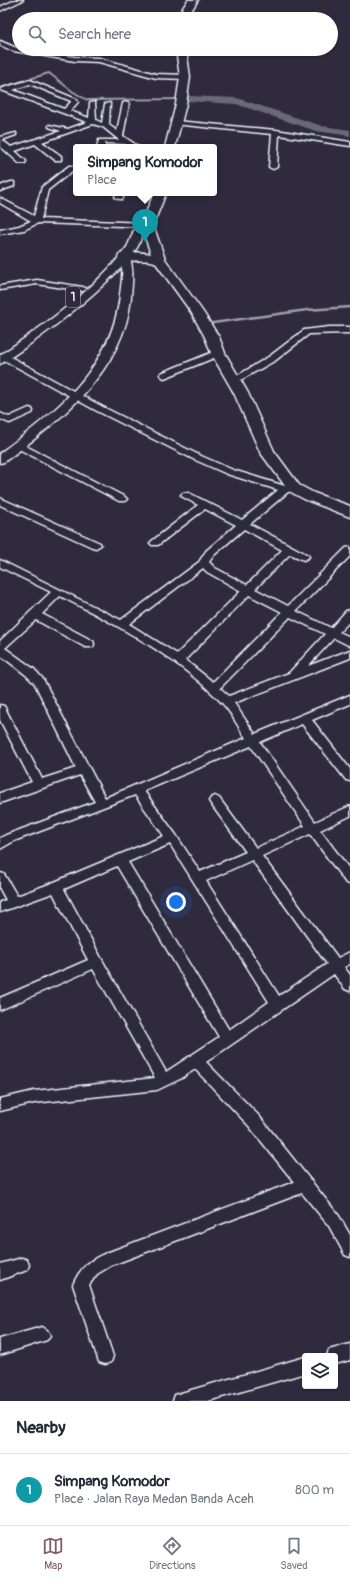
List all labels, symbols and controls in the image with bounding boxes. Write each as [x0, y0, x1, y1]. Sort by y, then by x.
search box [12, 12, 338, 56]
icon: search [26, 23, 48, 45]
text: Search here [58, 25, 131, 44]
popup [73, 144, 217, 196]
text: Simpang Komodor [87, 153, 203, 172]
text: Place [87, 172, 116, 188]
pin: 1 [132, 209, 158, 242]
road number: 1 [66, 287, 80, 307]
your location [166, 892, 186, 912]
map controls [302, 1353, 338, 1389]
button: layers [302, 1353, 338, 1389]
text: Nearby [16, 1417, 65, 1438]
text: Simpang Komodor [54, 1472, 170, 1491]
text: 1 [26, 1482, 32, 1498]
text: 800 m [295, 1482, 334, 1498]
text: Place · Jalan Raya Medan Banda Aceh [54, 1491, 254, 1507]
tab: Map [42, 1535, 64, 1572]
tab: Directions [149, 1535, 196, 1572]
tab: Saved [280, 1535, 308, 1572]

